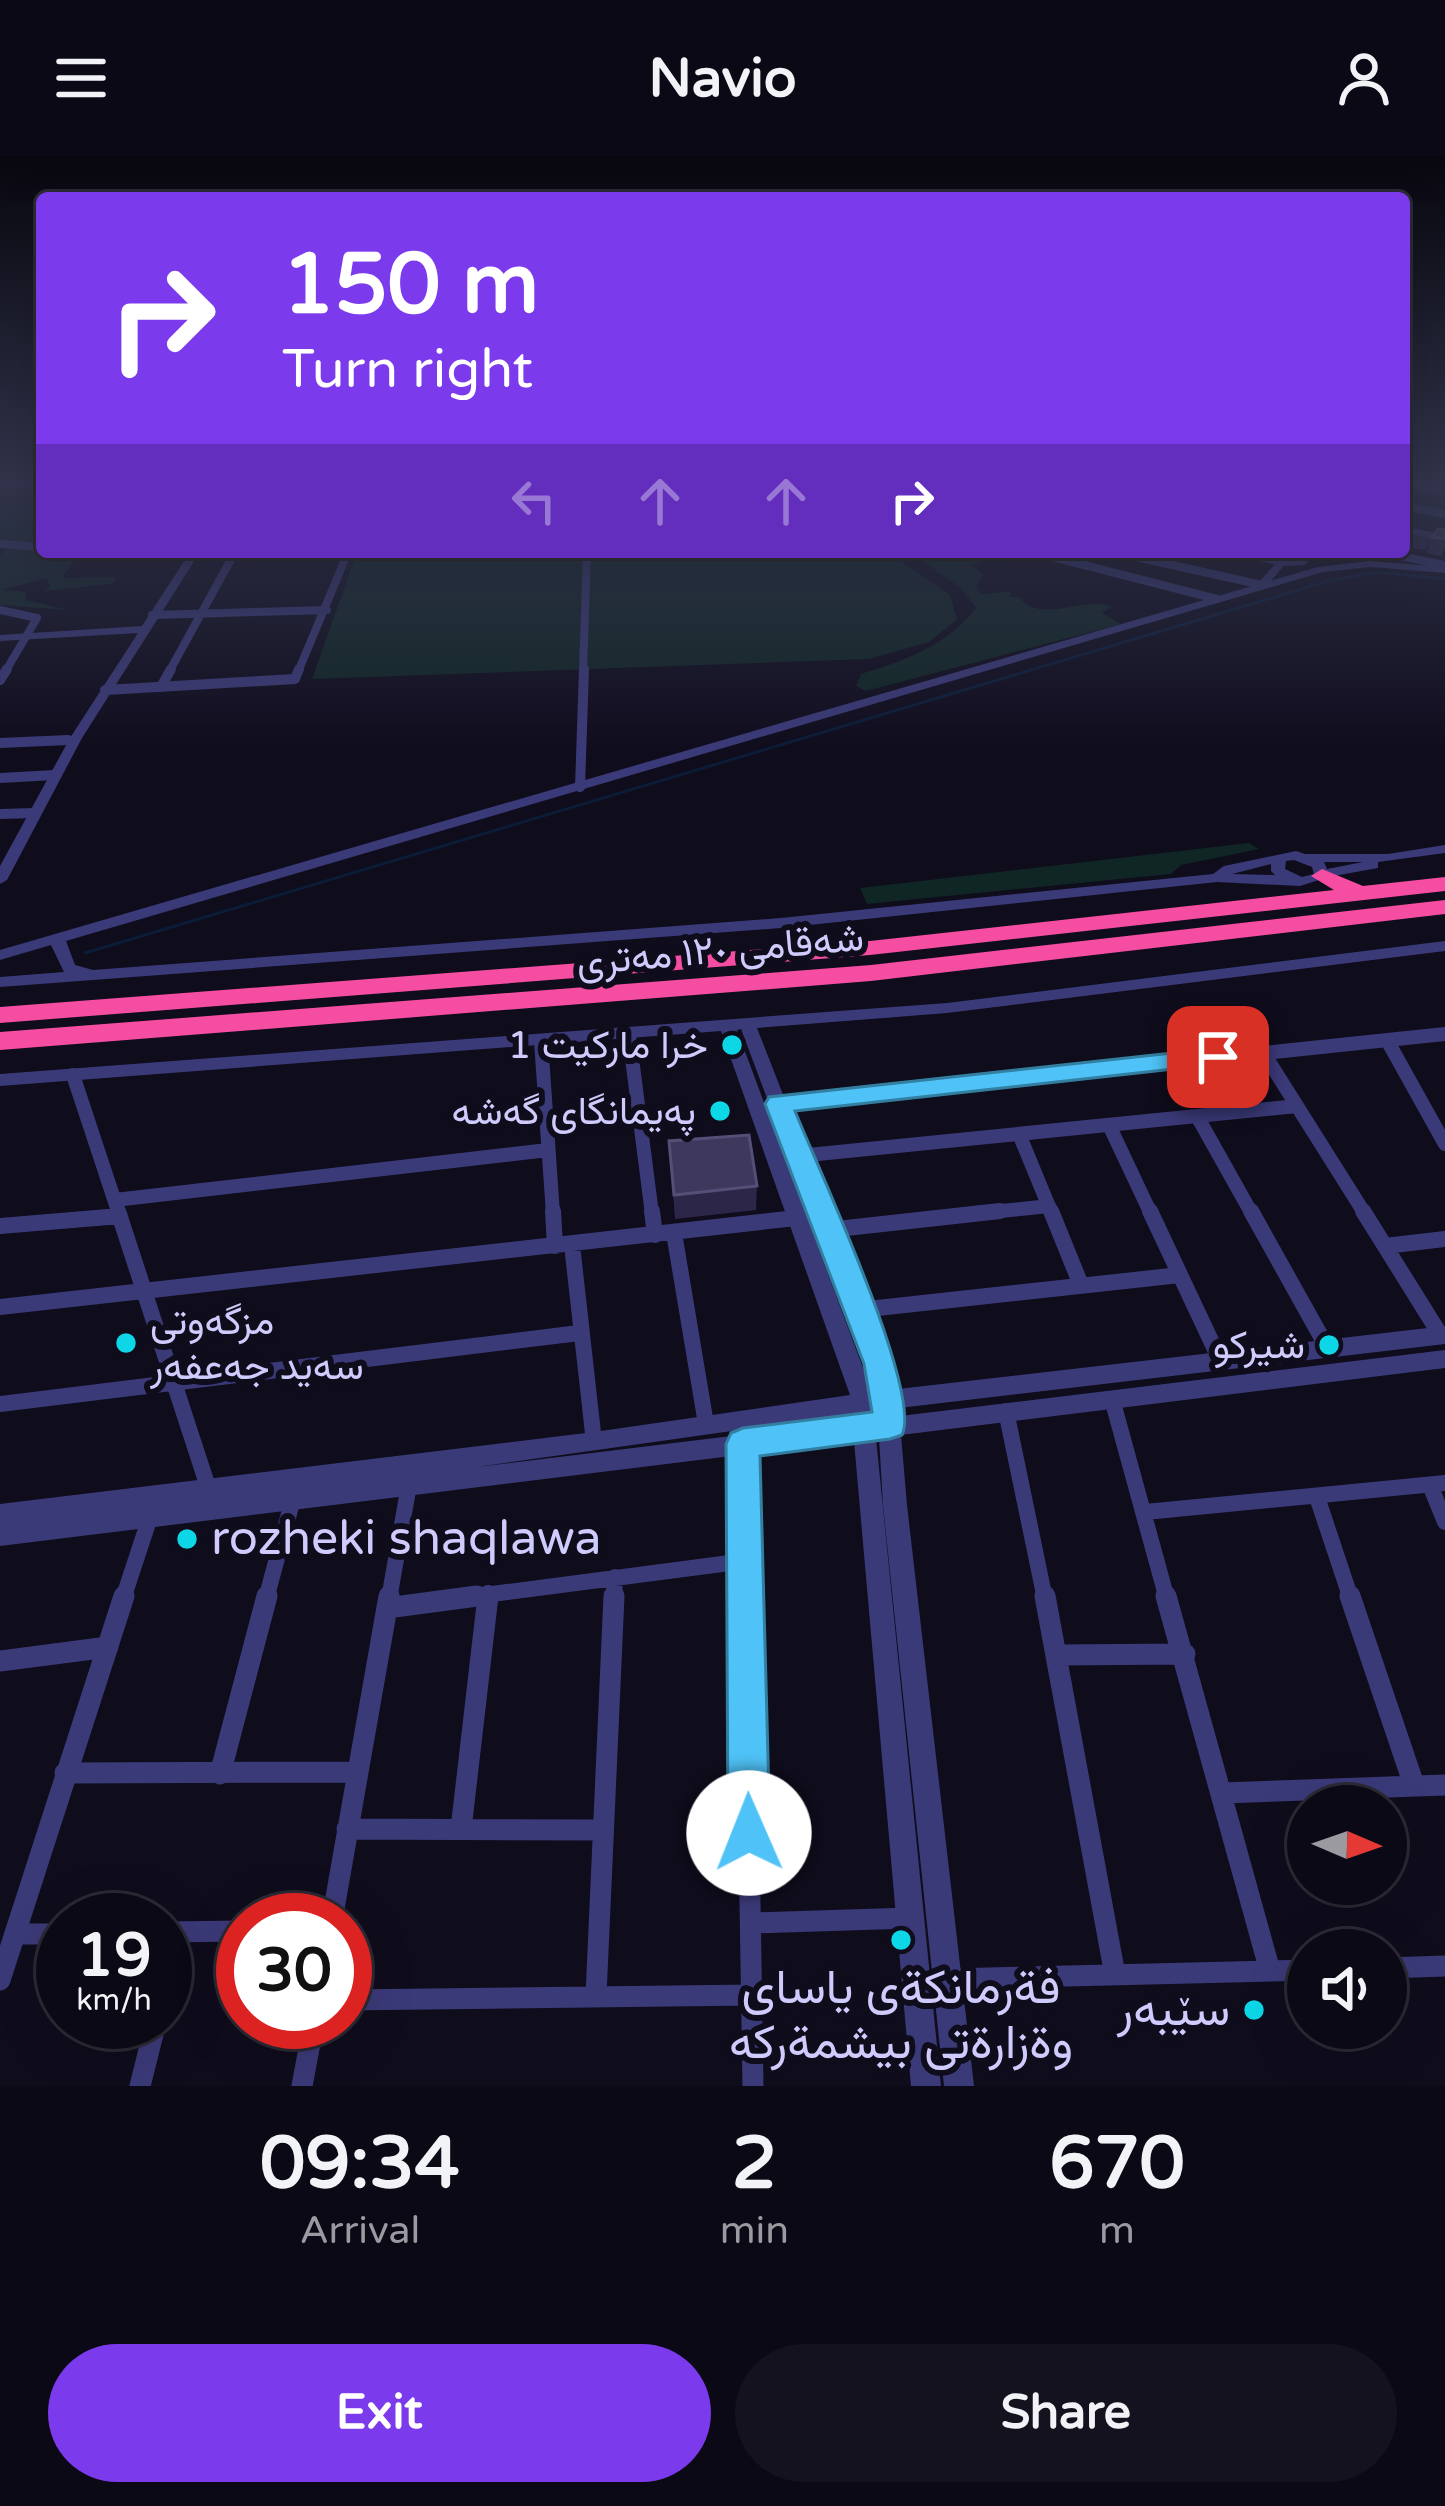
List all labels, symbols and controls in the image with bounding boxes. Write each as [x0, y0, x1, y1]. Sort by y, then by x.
icon: menu [48, 45, 114, 111]
icon: person [1331, 45, 1397, 111]
text: Navio [648, 46, 797, 111]
text: 150 m [282, 235, 539, 336]
icon: right [84, 240, 240, 396]
text: Turn right [282, 337, 533, 402]
icon: left [501, 468, 567, 534]
icon: ahead [627, 468, 693, 534]
icon: ahead [753, 468, 819, 534]
icon: right [879, 468, 945, 534]
street label: شەقامی ١٢٠ مەتری [574, 914, 866, 986]
pin [1167, 1006, 1269, 1108]
place label: خرا ماركيت 1 [507, 1022, 708, 1069]
icon: arrive [1185, 1024, 1251, 1090]
marker: خرا ماركيت 1 [719, 1032, 745, 1058]
place label: پەیمانگای گەشە [451, 1088, 696, 1137]
marker: پەیمانگای گەشە [707, 1098, 733, 1124]
place label: مزگەوتی سەید جەعفەر [149, 1298, 364, 1390]
place label: شيركو [1213, 1322, 1305, 1369]
marker: مزگەوتی سەید جەعفەر [113, 1330, 139, 1356]
marker: شيركو [1316, 1332, 1342, 1358]
place label: rozheki shaqlawa [211, 1510, 601, 1568]
marker: rozheki shaqlawa [174, 1526, 200, 1552]
position arrow [686, 1770, 812, 1896]
north arrow [1287, 1785, 1407, 1905]
map controls [1287, 1785, 1407, 2049]
speed limit sign: 30 [216, 1893, 372, 2049]
text: 19 [76, 1920, 152, 1992]
marker: فةرمانكةى ياساى وةزارةتى بيشمةركه [888, 1927, 914, 1953]
button: sound [1287, 1929, 1407, 2049]
place label: فةرمانكةى ياساى وةزارةتى بيشمةركه [729, 1959, 1073, 2072]
place label: سێبەر [1116, 1981, 1230, 2039]
text: km/h [76, 1982, 152, 2019]
marker: سێبەر [1241, 1997, 1267, 2023]
text: 09:34 [260, 2121, 460, 2208]
text: 2 [732, 2121, 777, 2208]
text: 670 [1049, 2121, 1185, 2208]
text: Arrival [300, 2207, 420, 2254]
text: min [720, 2207, 789, 2254]
text: m [1099, 2207, 1135, 2254]
button: Exit [48, 2344, 711, 2482]
button: Share [735, 2344, 1397, 2482]

